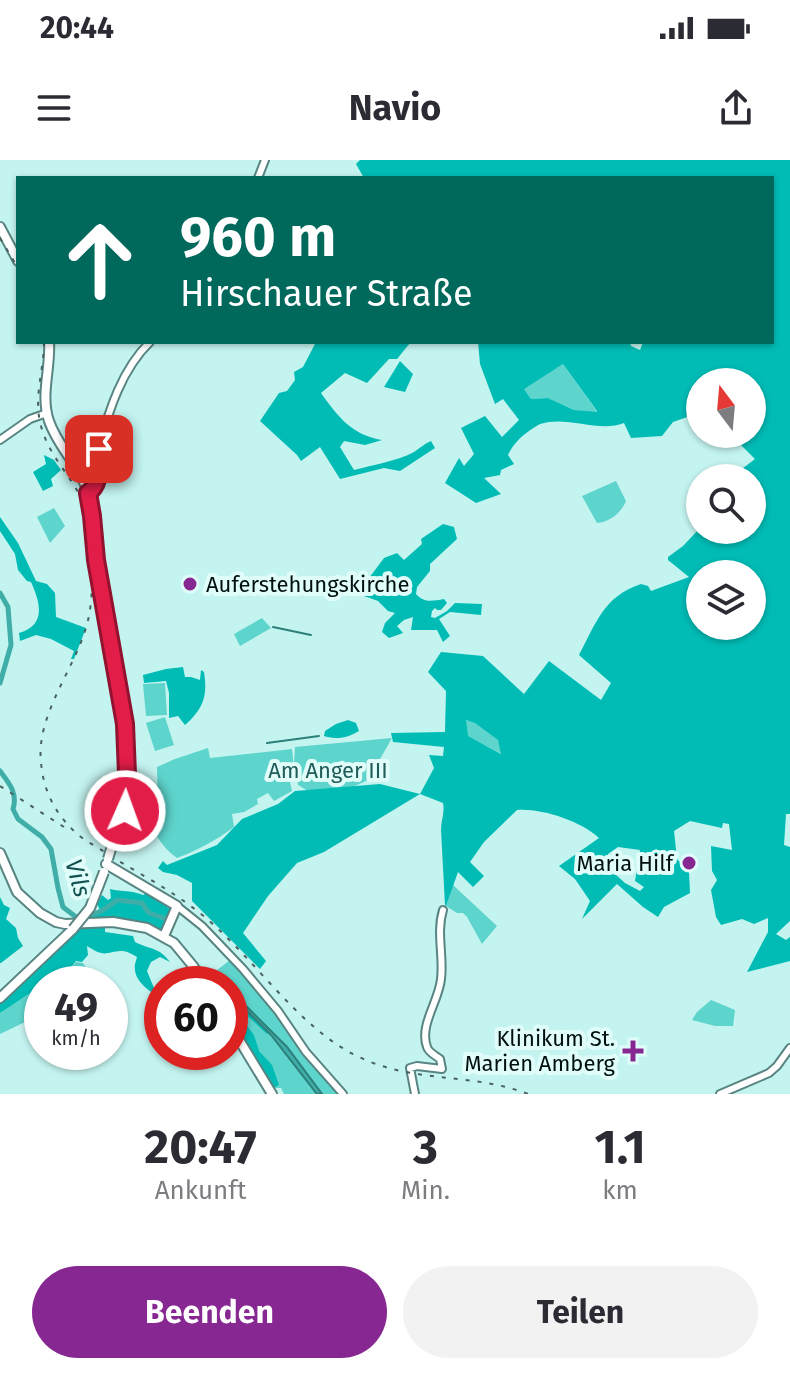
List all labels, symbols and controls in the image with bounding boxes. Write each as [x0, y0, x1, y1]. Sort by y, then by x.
text: 20:44 [40, 10, 114, 46]
icon: menu [32, 86, 76, 130]
text: Navio [349, 86, 441, 130]
icon: share [714, 86, 758, 130]
text: 960 m [180, 204, 336, 271]
icon: ahead [48, 208, 152, 312]
text: Hirschauer Straße [180, 272, 473, 316]
north arrow [686, 368, 766, 448]
map controls [686, 368, 766, 640]
pin [65, 415, 133, 483]
icon: arrive [77, 427, 121, 471]
button: search [686, 464, 766, 544]
button: layers [686, 560, 766, 640]
place label: Auferstehungskirche [206, 571, 409, 598]
marker: Auferstehungskirche [181, 575, 199, 593]
park label: Am Anger III [268, 757, 388, 784]
position arrow [83, 769, 167, 853]
place label: Maria Hilf [576, 850, 675, 877]
marker: Maria Hilf [680, 854, 698, 872]
water label: Vils [59, 856, 97, 900]
speed limit sign: 60 [144, 966, 248, 1070]
text: 49 [54, 984, 98, 1032]
place label: Klinikum St. Marien Amberg [464, 1025, 616, 1077]
text: km/h [51, 1026, 101, 1050]
marker: Klinikum St. Marien Amberg [622, 1040, 644, 1062]
text: 20:47 [144, 1118, 257, 1176]
text: 3 [413, 1118, 438, 1176]
text: 1.1 [594, 1118, 646, 1176]
text: Ankunft [155, 1175, 246, 1206]
text: Min. [401, 1175, 450, 1206]
text: km [602, 1175, 638, 1206]
button: Beenden [32, 1266, 387, 1358]
button: Teilen [403, 1266, 758, 1358]

